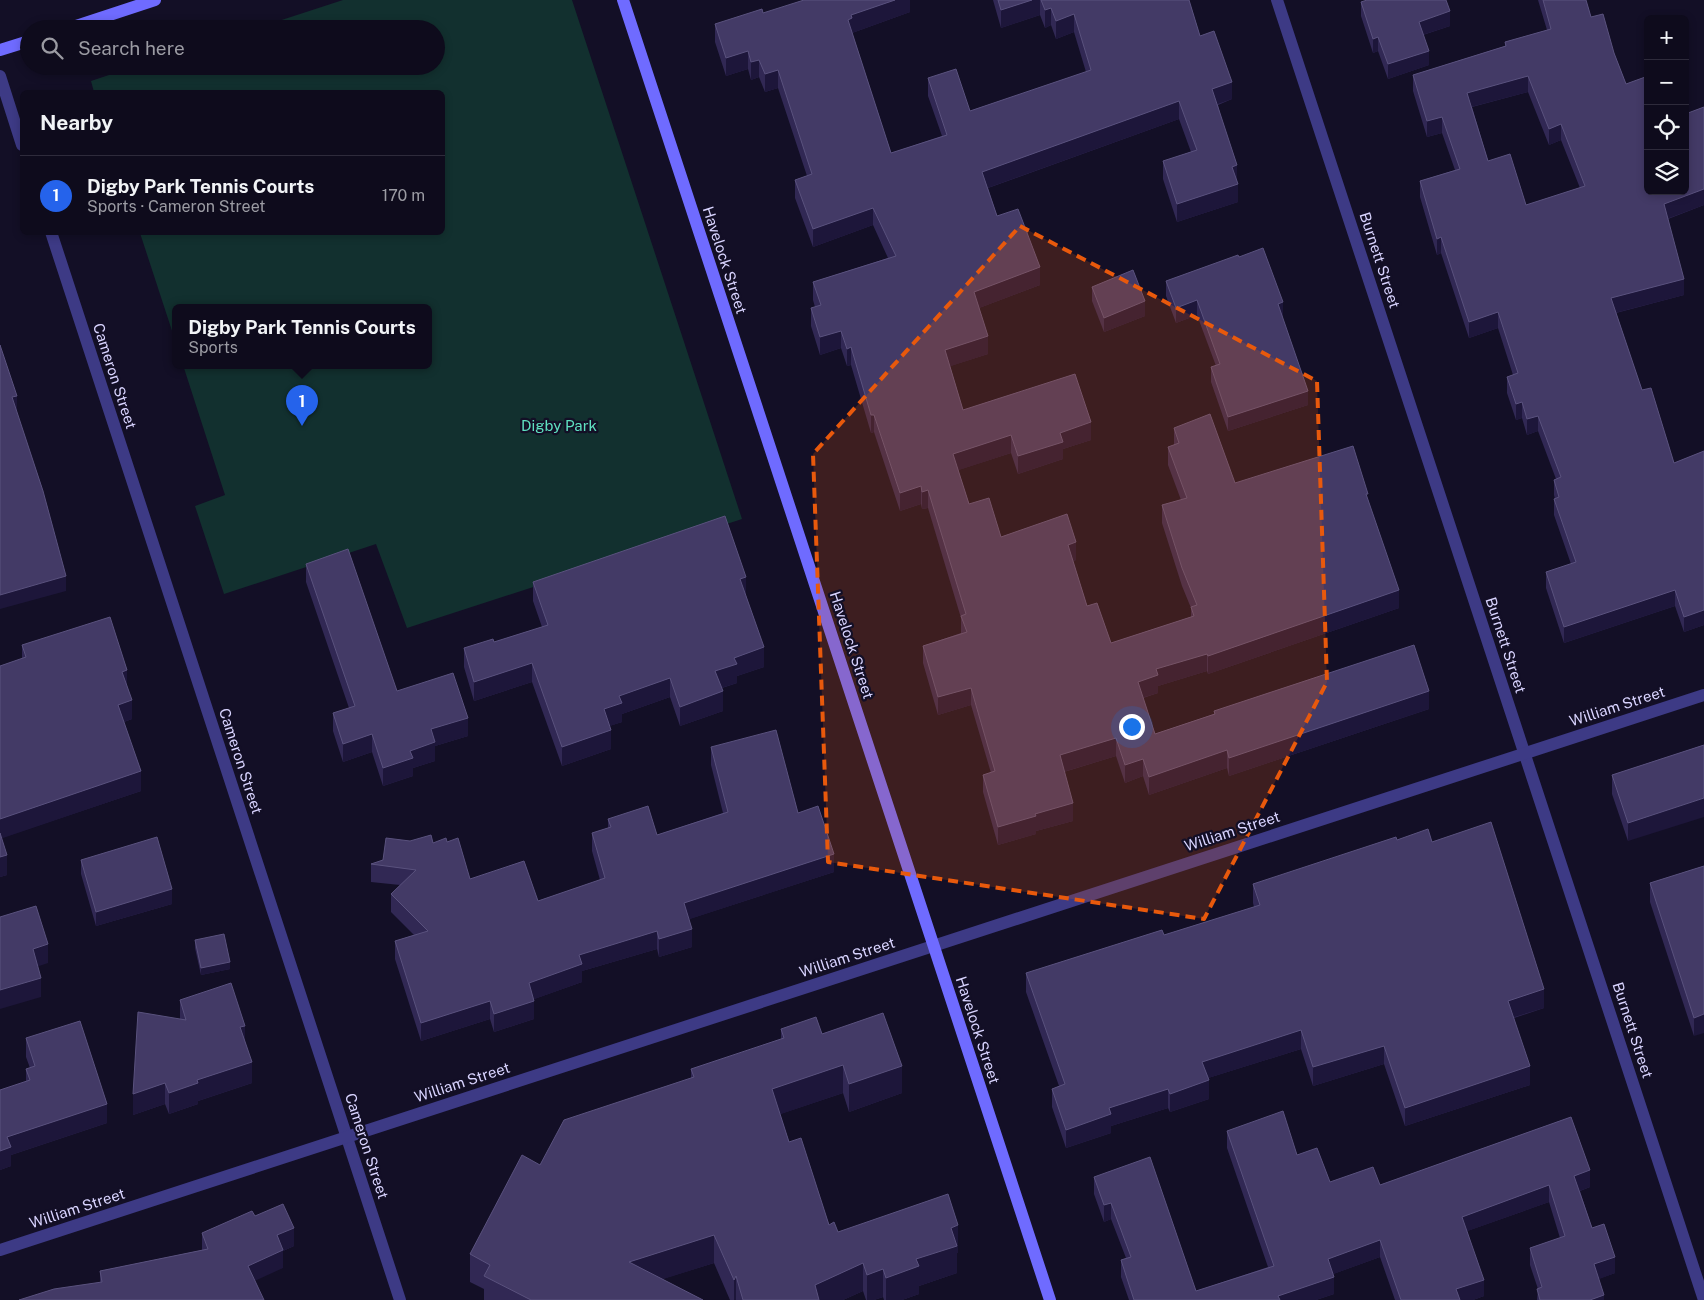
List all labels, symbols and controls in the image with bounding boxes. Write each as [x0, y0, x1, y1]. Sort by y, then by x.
map controls [1644, 15, 1689, 195]
button: + [1644, 15, 1689, 60]
search box [20, 20, 445, 75]
icon: search [38, 34, 66, 62]
text: Search here [78, 37, 185, 59]
button: − [1644, 60, 1689, 105]
button: locate [1644, 105, 1689, 150]
text: Nearby [40, 110, 113, 135]
button: layers [1644, 150, 1689, 195]
text: Digby Park Tennis Courts [87, 175, 314, 197]
text: 1 [53, 186, 59, 205]
text: 170 m [382, 186, 425, 205]
text: Sports · Cameron Street [87, 197, 266, 216]
street label: Havelock Street [700, 204, 750, 316]
street label: Burnett Street [1356, 210, 1404, 310]
popup [172, 304, 432, 369]
text: Digby Park Tennis Courts [188, 316, 416, 338]
street label: Cameron Street [90, 321, 140, 431]
text: Sports [188, 338, 238, 357]
pin: 1 [286, 385, 318, 426]
park label: Digby Park [521, 417, 597, 434]
street label: Havelock Street [827, 589, 877, 701]
street label: Burnett Street [1482, 595, 1530, 695]
street label: William Street [1567, 683, 1667, 729]
street label: Cameron Street [216, 706, 266, 816]
your location [1119, 714, 1145, 740]
street label: William Street [1182, 808, 1282, 854]
street label: William Street [797, 934, 897, 980]
street label: Havelock Street [953, 974, 1003, 1086]
street label: Burnett Street [1609, 980, 1657, 1080]
street label: William Street [412, 1059, 512, 1105]
street label: Cameron Street [342, 1091, 392, 1201]
street label: William Street [27, 1185, 127, 1231]

